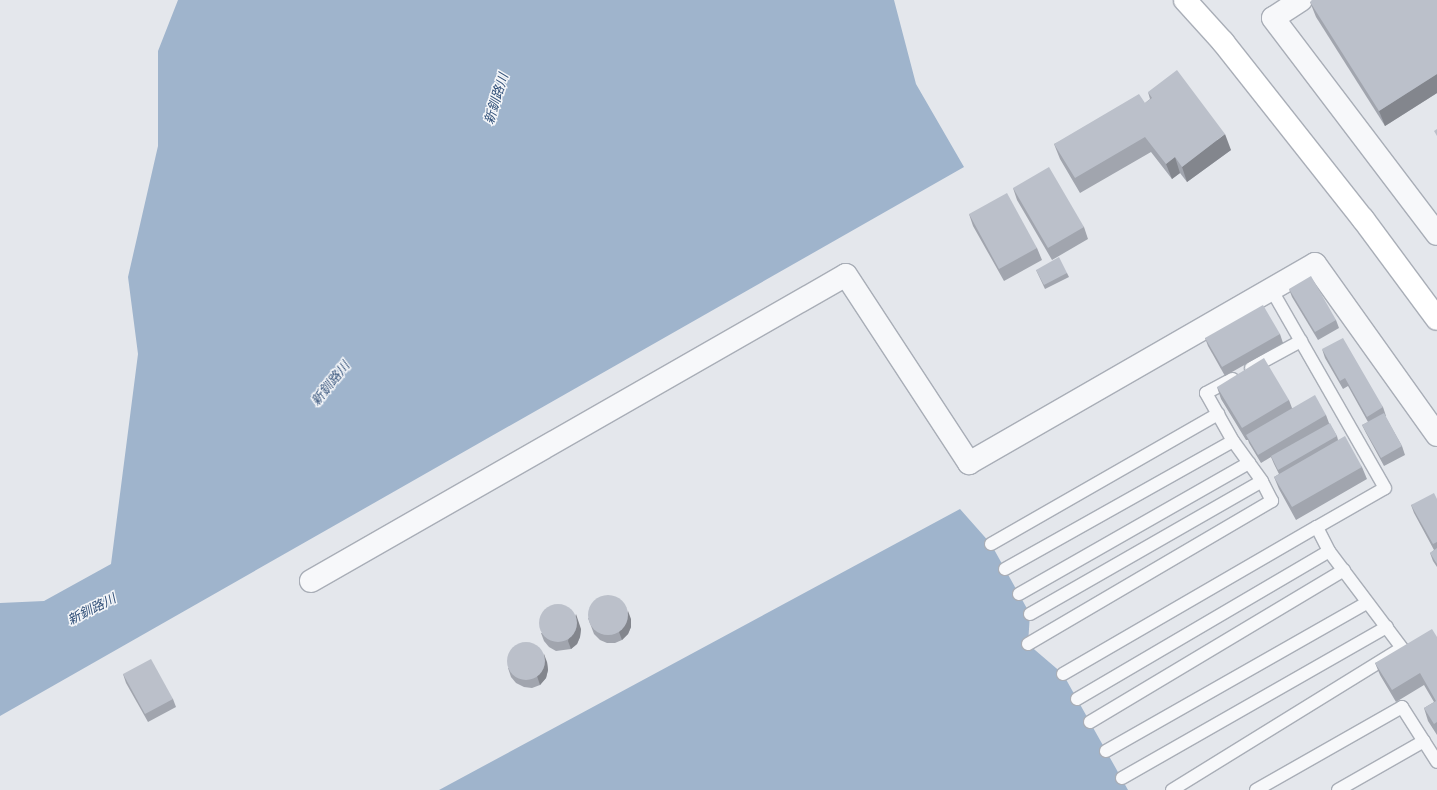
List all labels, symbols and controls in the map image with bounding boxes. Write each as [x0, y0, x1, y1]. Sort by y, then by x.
water label: 新釧路川 [482, 72, 512, 126]
water label: 新釧路川 [309, 359, 353, 409]
water label: 新釧路川 [65, 591, 119, 629]

